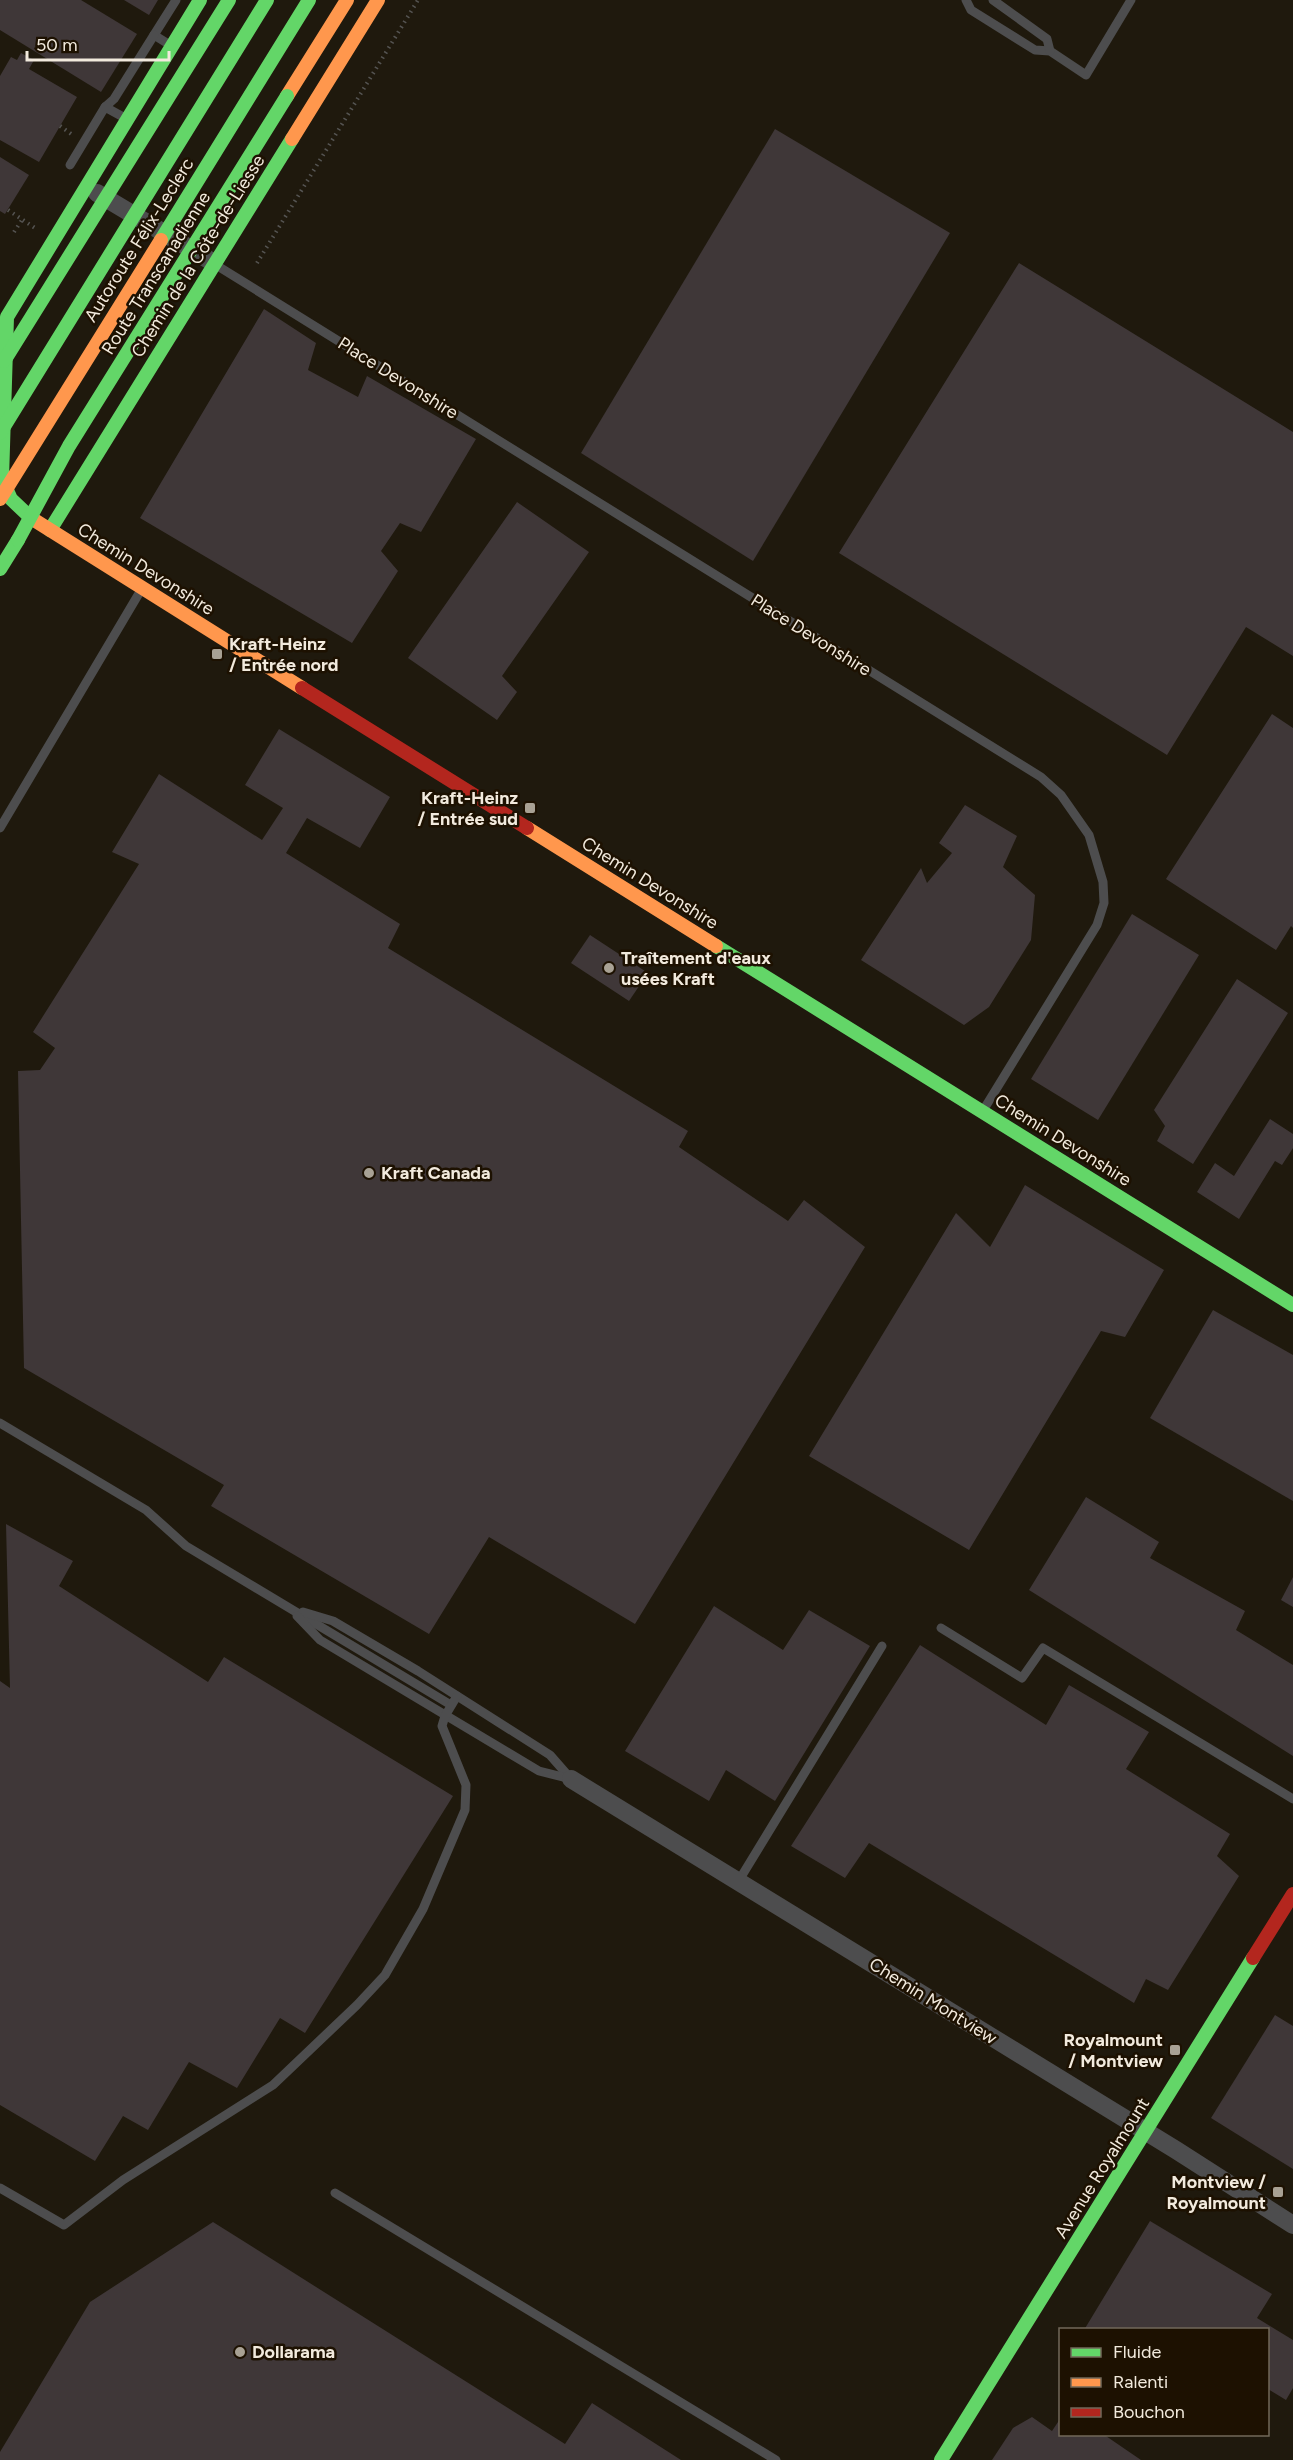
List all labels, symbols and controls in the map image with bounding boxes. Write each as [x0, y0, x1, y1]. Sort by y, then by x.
scale bar [27, 24, 170, 62]
text: 50 m [36, 34, 78, 56]
street label: Chemin de la Côte-de-Liesse [127, 151, 270, 361]
street label: Autoroute Félix-Leclerc [80, 154, 199, 326]
street label: Route Transcanadienne [97, 187, 215, 359]
street label: Place Devonshire [334, 332, 462, 424]
street label: Chemin Devonshire [74, 518, 219, 620]
street label: Place Devonshire [747, 589, 875, 681]
place label: Kraft-Heinz / Entrée nord [229, 633, 338, 676]
marker: Kraft-Heinz / Entrée nord [210, 647, 224, 661]
place label: Kraft-Heinz / Entrée sud [417, 787, 518, 830]
marker: Kraft-Heinz / Entrée sud [523, 801, 537, 815]
street label: Chemin Devonshire [578, 832, 723, 934]
place label: Traîtement d'eaux usées Kraft [621, 947, 771, 990]
marker: Traîtement d'eaux usées Kraft [602, 961, 616, 975]
street label: Chemin Devonshire [991, 1089, 1136, 1191]
place label: Kraft Canada [381, 1162, 491, 1184]
marker: Kraft Canada [362, 1166, 376, 1180]
street label: Chemin Montview [865, 1953, 1001, 2049]
place label: Royalmount / Montview [1063, 2029, 1163, 2072]
marker: Royalmount / Montview [1168, 2043, 1182, 2057]
street label: Avenue Royalmount [1050, 2093, 1154, 2242]
place label: Montview / Royalmount [1166, 2171, 1266, 2214]
marker: Montview / Royalmount [1271, 2185, 1285, 2199]
legend [1059, 2328, 1269, 2436]
place label: Dollarama [252, 2341, 335, 2363]
text: Fluide [1113, 2341, 1162, 2363]
marker: Dollarama [233, 2345, 247, 2359]
text: Ralenti [1113, 2371, 1168, 2393]
text: Bouchon [1113, 2401, 1185, 2423]

